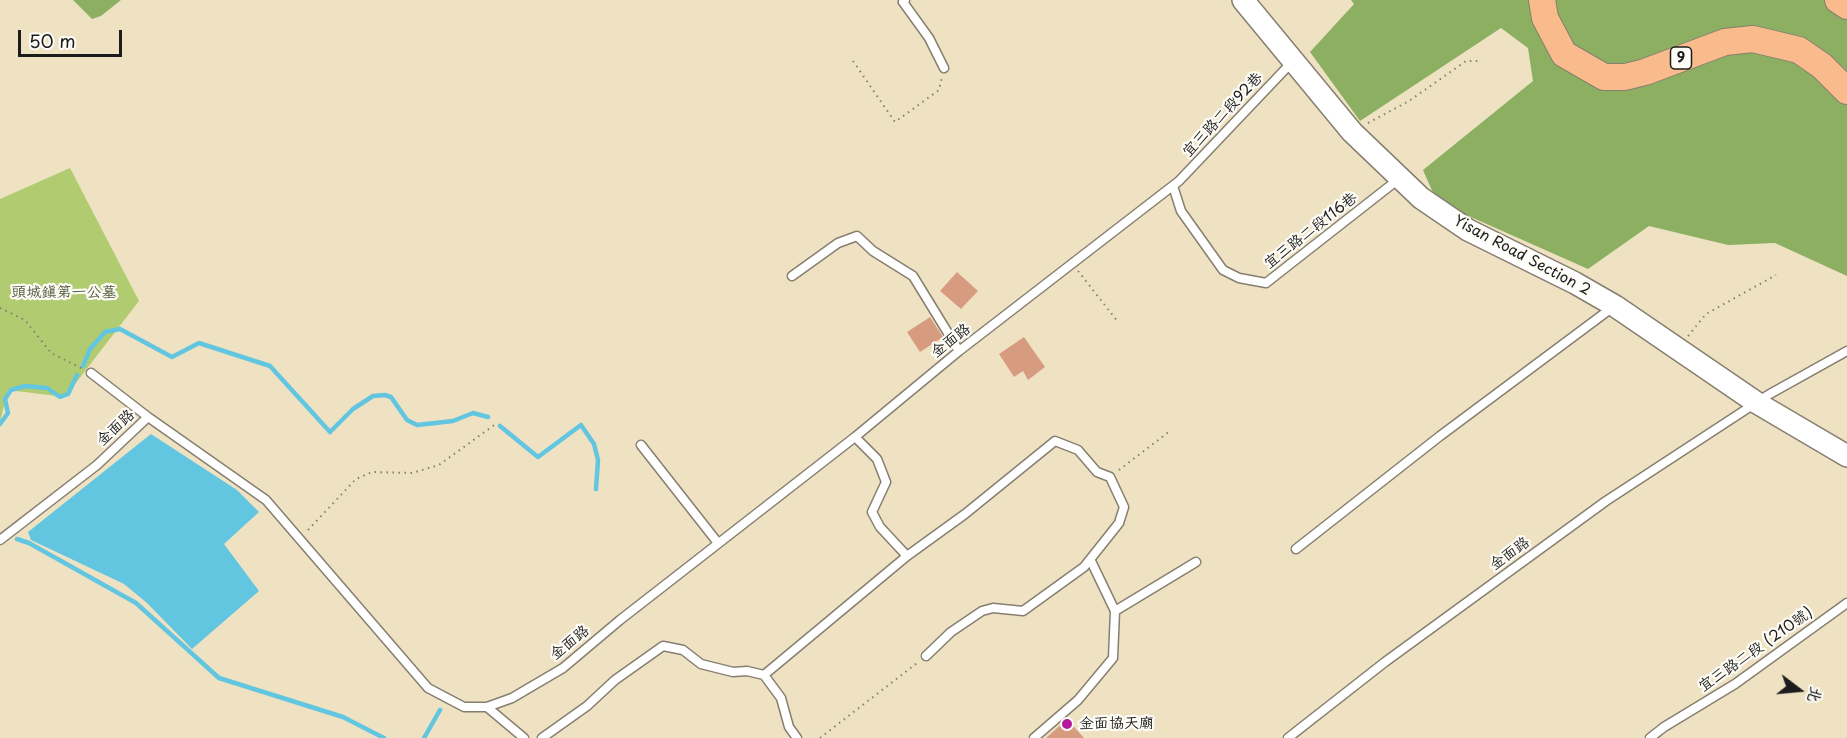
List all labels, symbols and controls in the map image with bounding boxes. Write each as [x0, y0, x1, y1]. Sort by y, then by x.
scale bar [21, 18, 124, 56]
text: 50 m [29, 27, 76, 54]
road number: 9 [1670, 47, 1692, 69]
street label: 宜三路二段92巷 [1179, 69, 1267, 161]
street label: 宜三路二段116巷 [1261, 189, 1361, 273]
street label: Yisan Road Section 2 [1450, 212, 1594, 300]
park label: 頭城鎮第一公墓 [12, 284, 116, 302]
street label: 金面路 [928, 320, 974, 362]
street label: 金面路 [93, 406, 139, 450]
street label: 金面路 [1487, 533, 1533, 575]
street label: 宜三路二段 (210號) [1696, 604, 1816, 696]
street label: 金面路 [547, 622, 593, 664]
north arrow [1769, 660, 1829, 720]
text: 北 [1803, 684, 1830, 706]
place label: 金面協天廟 [1079, 715, 1154, 733]
marker: 金面協天廟 [1060, 717, 1074, 731]

